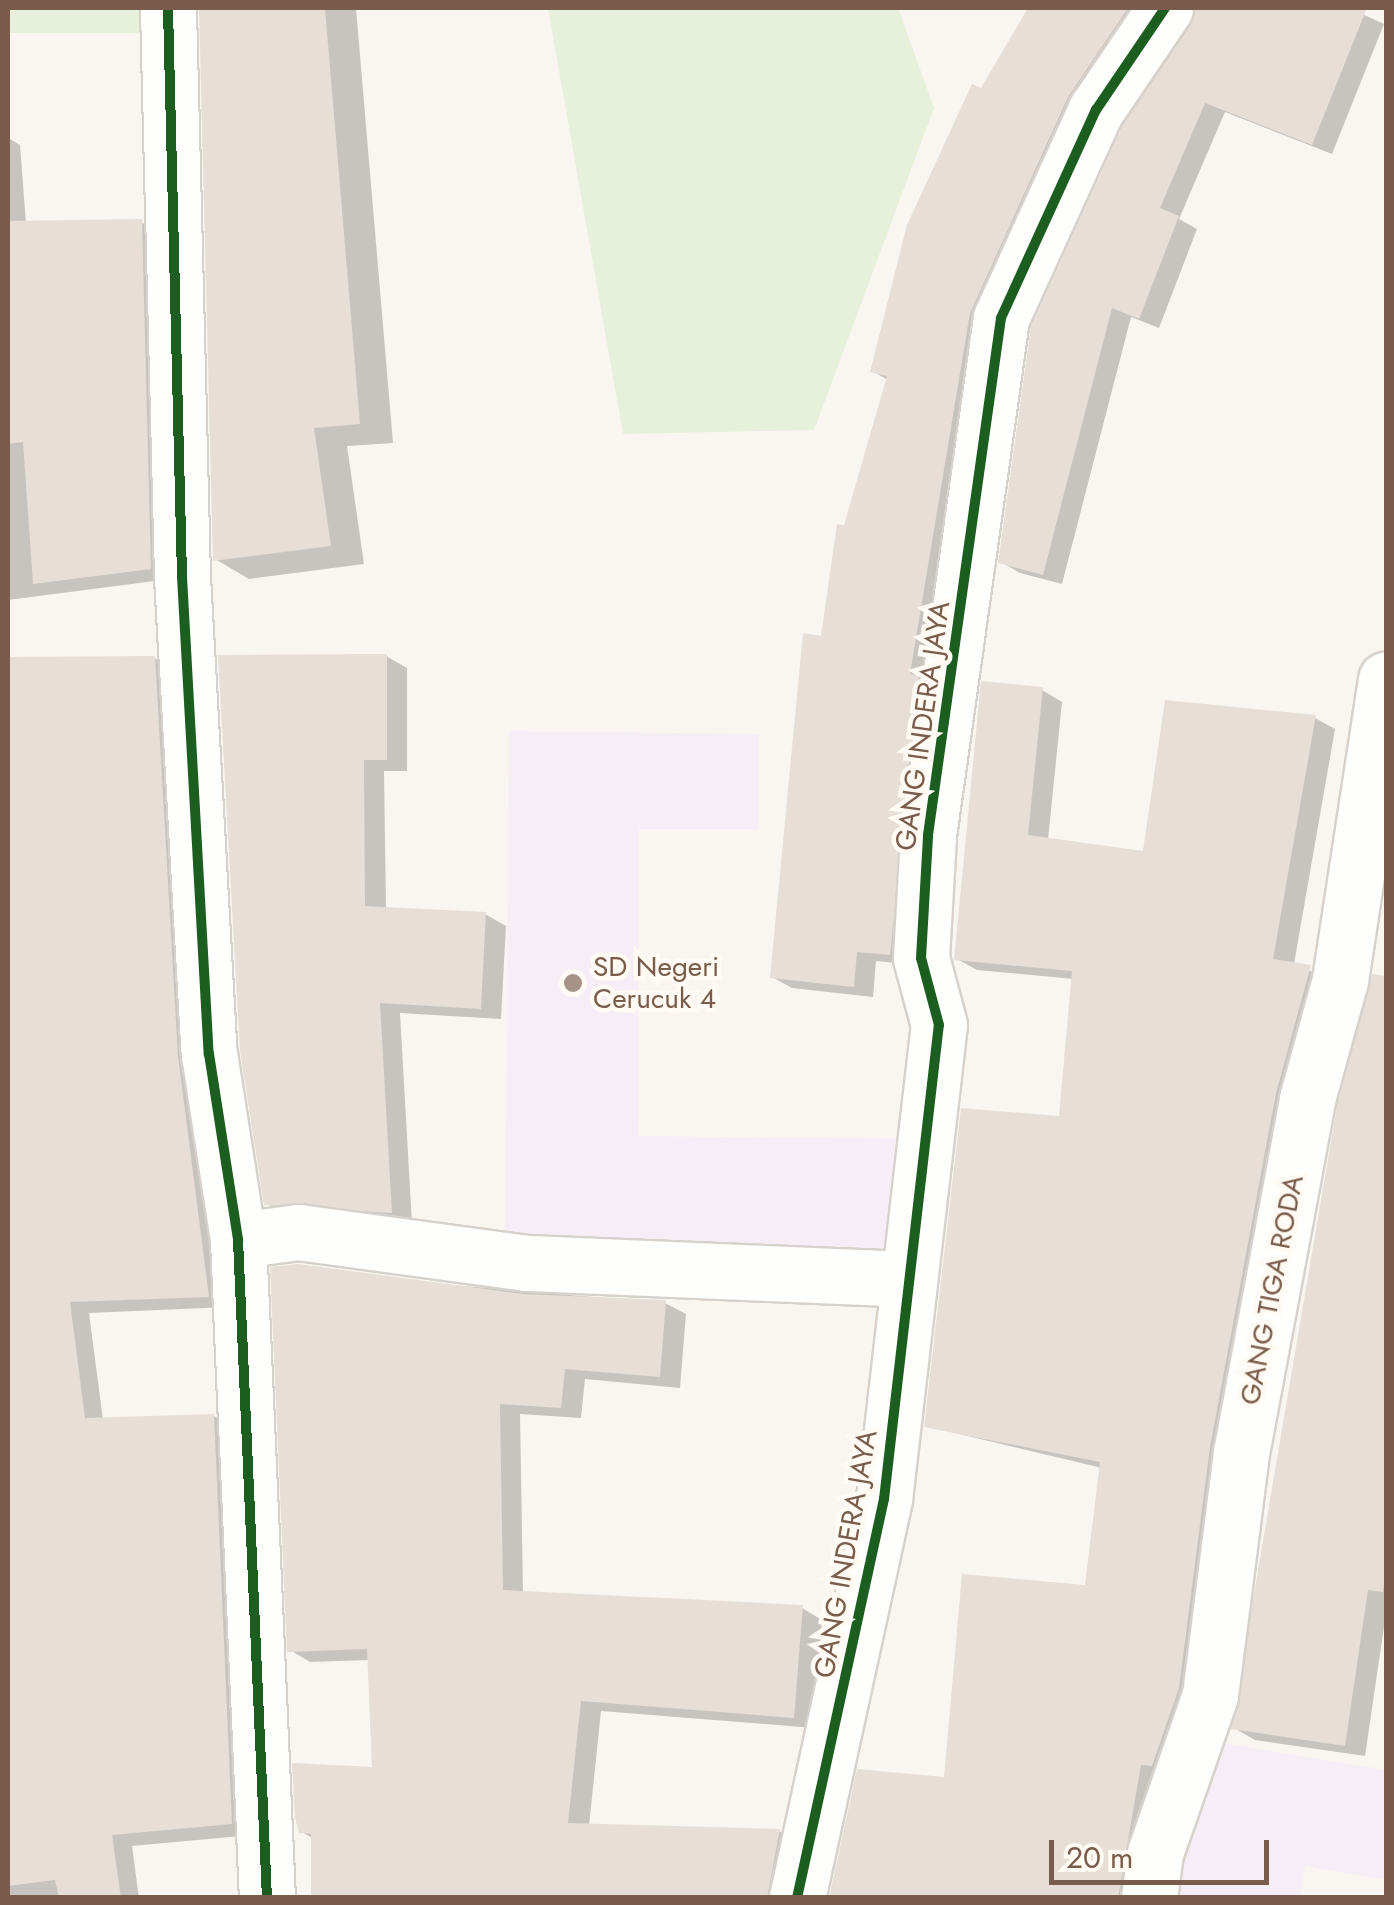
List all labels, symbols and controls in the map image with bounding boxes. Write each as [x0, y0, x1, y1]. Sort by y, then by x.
street label: GANG INDERA JAYA [889, 599, 957, 853]
place label: SD Negeri Cerucuk 4 [593, 950, 719, 1016]
marker: SD Negeri Cerucuk 4 [562, 972, 584, 994]
street label: GANG TIGA RODA [1233, 1172, 1311, 1408]
street label: GANG INDERA JAYA [808, 1427, 884, 1681]
scale bar [1054, 1820, 1274, 1882]
text: 20 m [1066, 1836, 1133, 1879]

